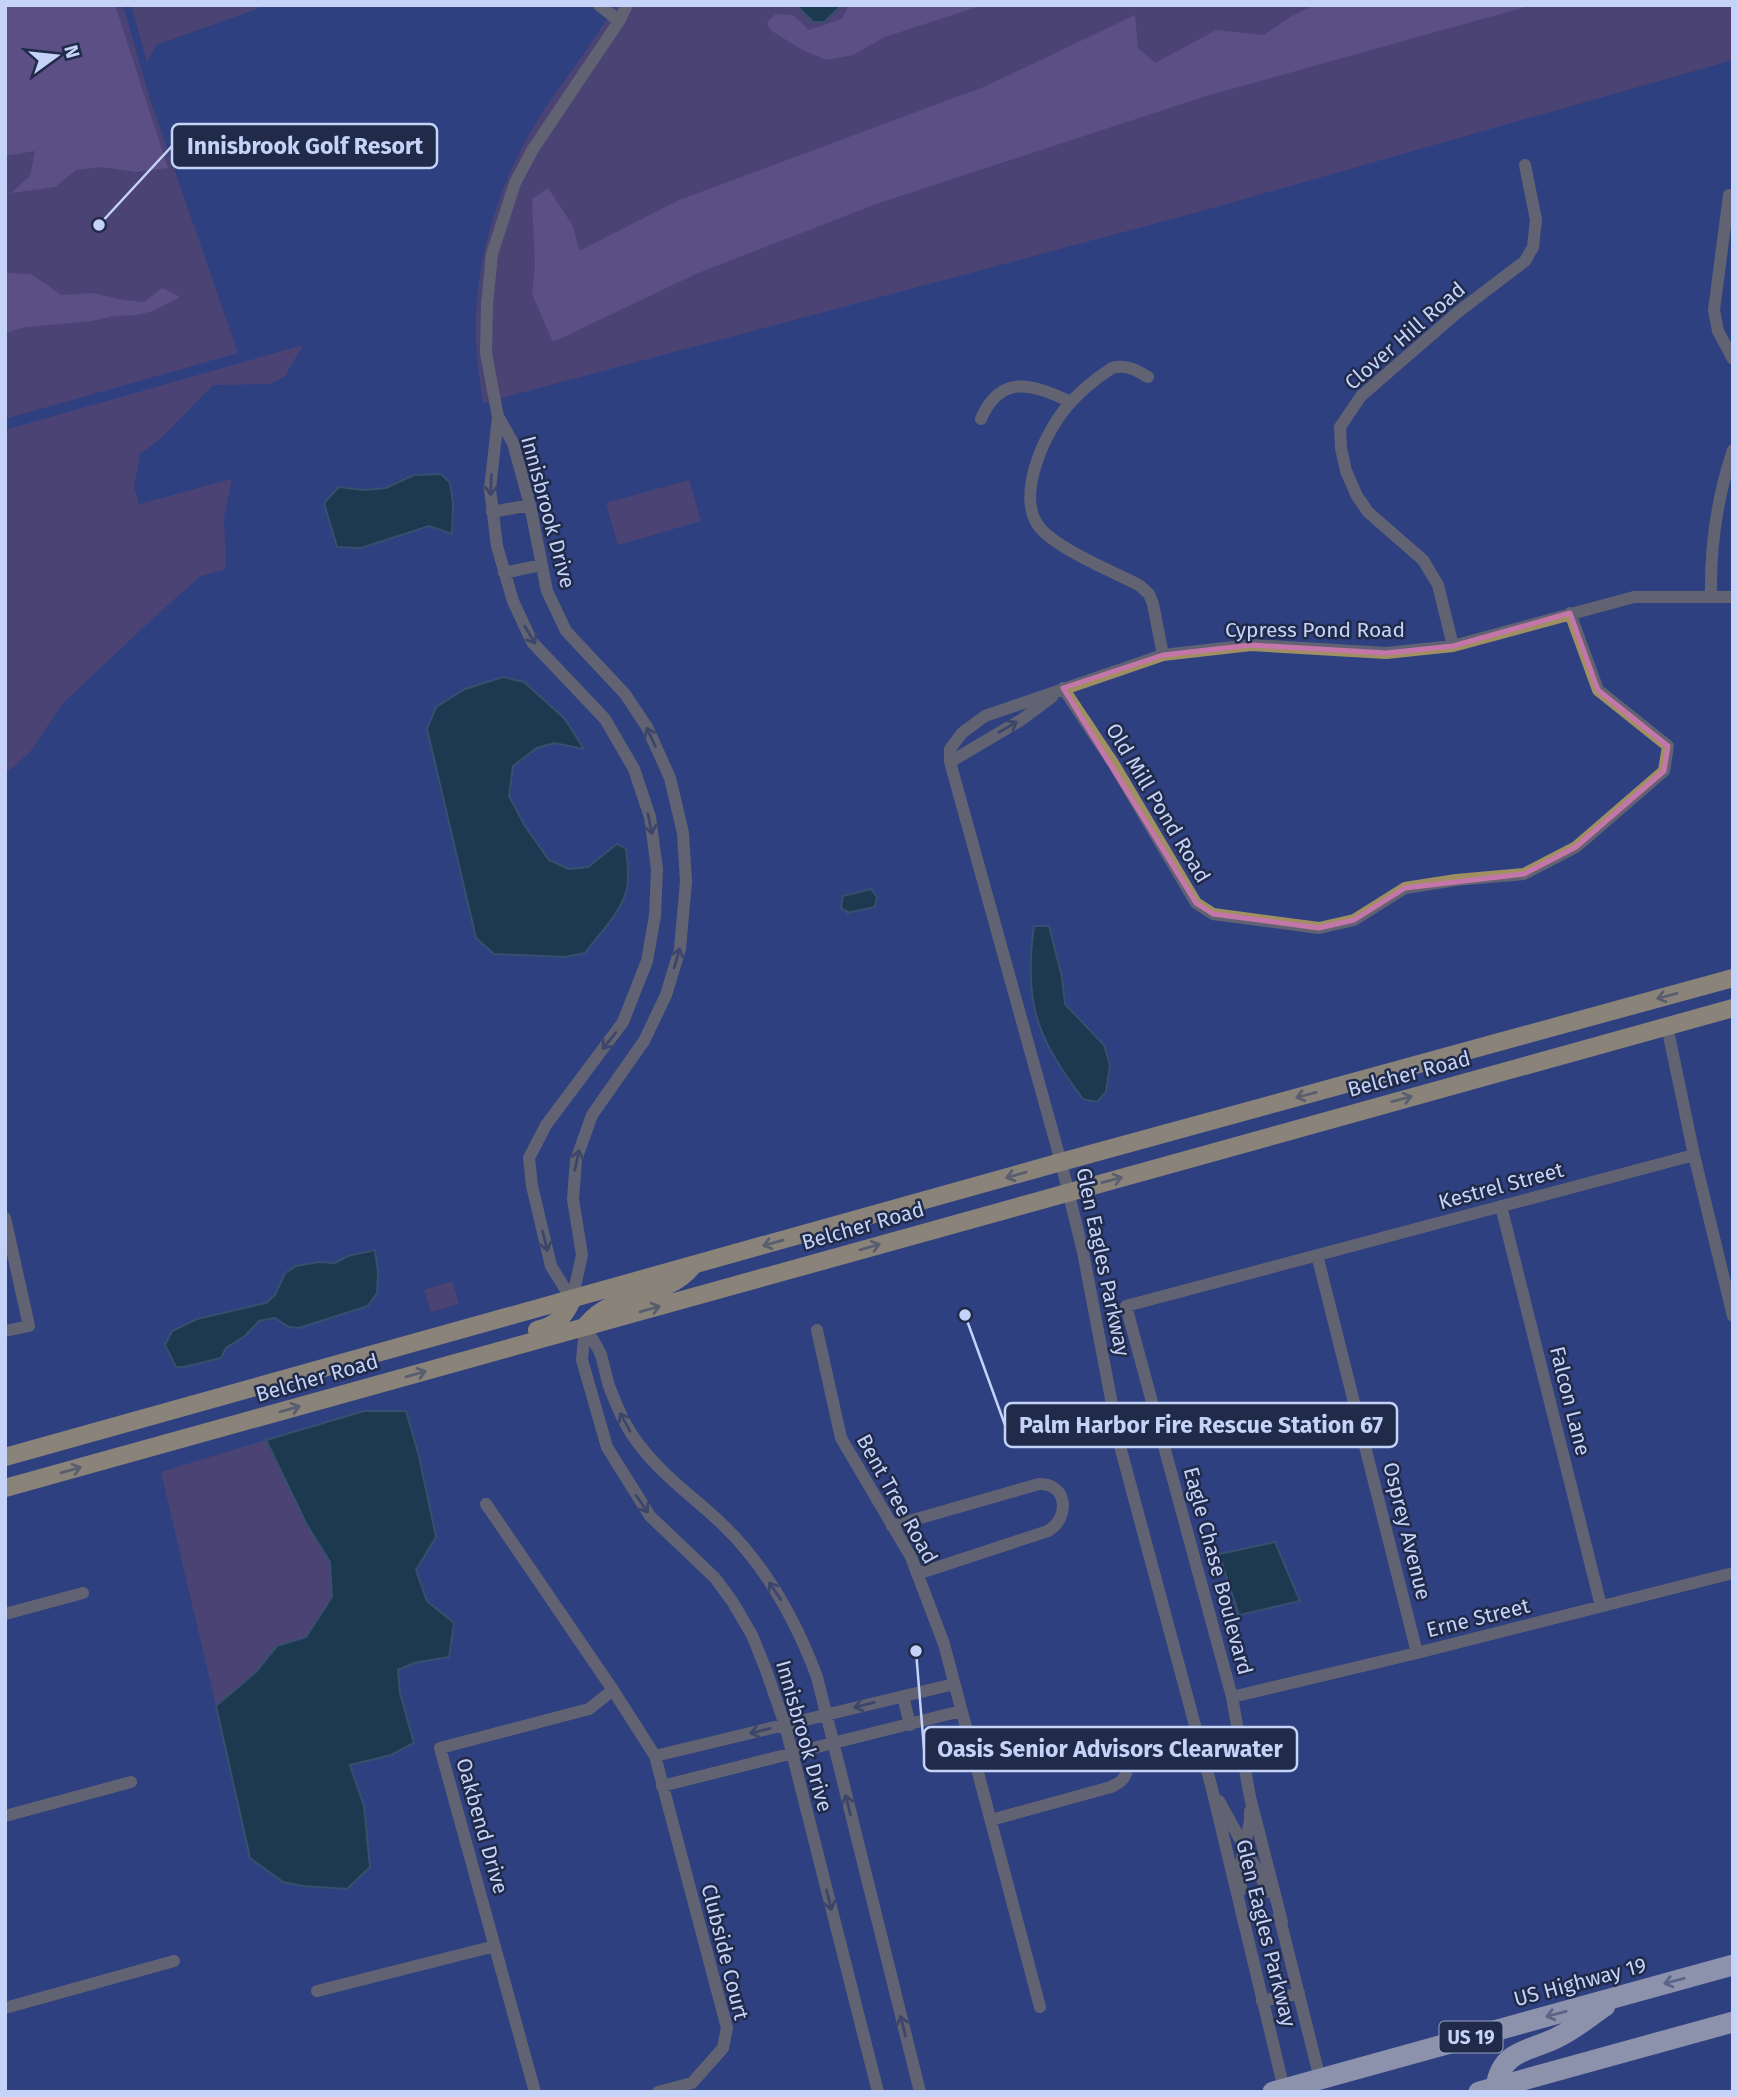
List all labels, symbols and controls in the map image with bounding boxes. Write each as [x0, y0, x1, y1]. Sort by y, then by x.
north arrow [21, 21, 91, 91]
text: N [59, 43, 85, 61]
callout: Innisbrook Golf Resort [172, 124, 437, 168]
text: Innisbrook Golf Resort [187, 132, 424, 160]
street label: Clover Hill Road [1339, 276, 1471, 396]
street label: Innisbrook Drive [515, 433, 581, 591]
one-way arrow [485, 473, 498, 496]
street label: Cypress Pond Road [1225, 617, 1405, 643]
one-way arrow [523, 625, 537, 645]
street label: Old Mill Pond Road [1100, 719, 1216, 887]
one-way arrow [998, 720, 1018, 734]
one-way arrow [644, 727, 657, 748]
one-way arrow [644, 812, 658, 835]
one-way arrow [672, 948, 685, 970]
one-way arrow [1656, 990, 1679, 1003]
one-way arrow [602, 1031, 617, 1049]
street label: Belcher Road [1345, 1045, 1473, 1103]
one-way arrow [1295, 1089, 1318, 1102]
one-way arrow [1391, 1092, 1413, 1105]
one-way arrow [571, 1149, 585, 1172]
street label: Kestrel Street [1436, 1157, 1567, 1215]
street label: Glen Eagles Parkway [1070, 1165, 1136, 1359]
one-way arrow [1005, 1169, 1027, 1182]
one-way arrow [1101, 1172, 1123, 1185]
street label: Belcher Road [799, 1196, 927, 1256]
one-way arrow [539, 1229, 552, 1252]
one-way arrow [762, 1237, 785, 1250]
one-way arrow [858, 1240, 880, 1253]
one-way arrow [639, 1301, 661, 1314]
street label: Falcon Lane [1544, 1344, 1596, 1458]
street label: Belcher Road [253, 1348, 381, 1408]
one-way arrow [404, 1366, 426, 1379]
one-way arrow [279, 1401, 301, 1414]
callout: Palm Harbor Fire Rescue Station 67 [1005, 1403, 1397, 1447]
text: Palm Harbor Fire Rescue Station 67 [1019, 1411, 1383, 1439]
one-way arrow [618, 1412, 631, 1433]
street label: Bent Tree Road [851, 1430, 943, 1568]
street label: Osprey Avenue [1377, 1459, 1437, 1603]
one-way arrow [60, 1462, 82, 1475]
street label: Eagle Chase Boulevard [1178, 1464, 1258, 1678]
one-way arrow [635, 1494, 650, 1513]
one-way arrow [768, 1582, 782, 1601]
street label: Erne Street [1424, 1593, 1533, 1643]
street label: Innisbrook Drive [770, 1657, 838, 1815]
one-way arrow [853, 1699, 876, 1713]
one-way arrow [749, 1725, 771, 1738]
callout: Oasis Senior Advisors Clearwater [924, 1727, 1297, 1771]
text: Oasis Senior Advisors Clearwater [937, 1735, 1284, 1763]
street label: Oakbend Drive [450, 1755, 514, 1897]
one-way arrow [841, 1794, 854, 1817]
street label: Glen Eagles Parkway [1230, 1837, 1302, 2030]
street label: Clubside Court [696, 1881, 755, 2023]
one-way arrow [823, 1888, 836, 1910]
street label: US Highway 19 [1511, 1952, 1649, 2012]
one-way arrow [1663, 1975, 1686, 1988]
one-way arrow [1545, 2008, 1567, 2021]
one-way arrow [896, 2015, 909, 2037]
road number: US 19 [1440, 2022, 1502, 2052]

